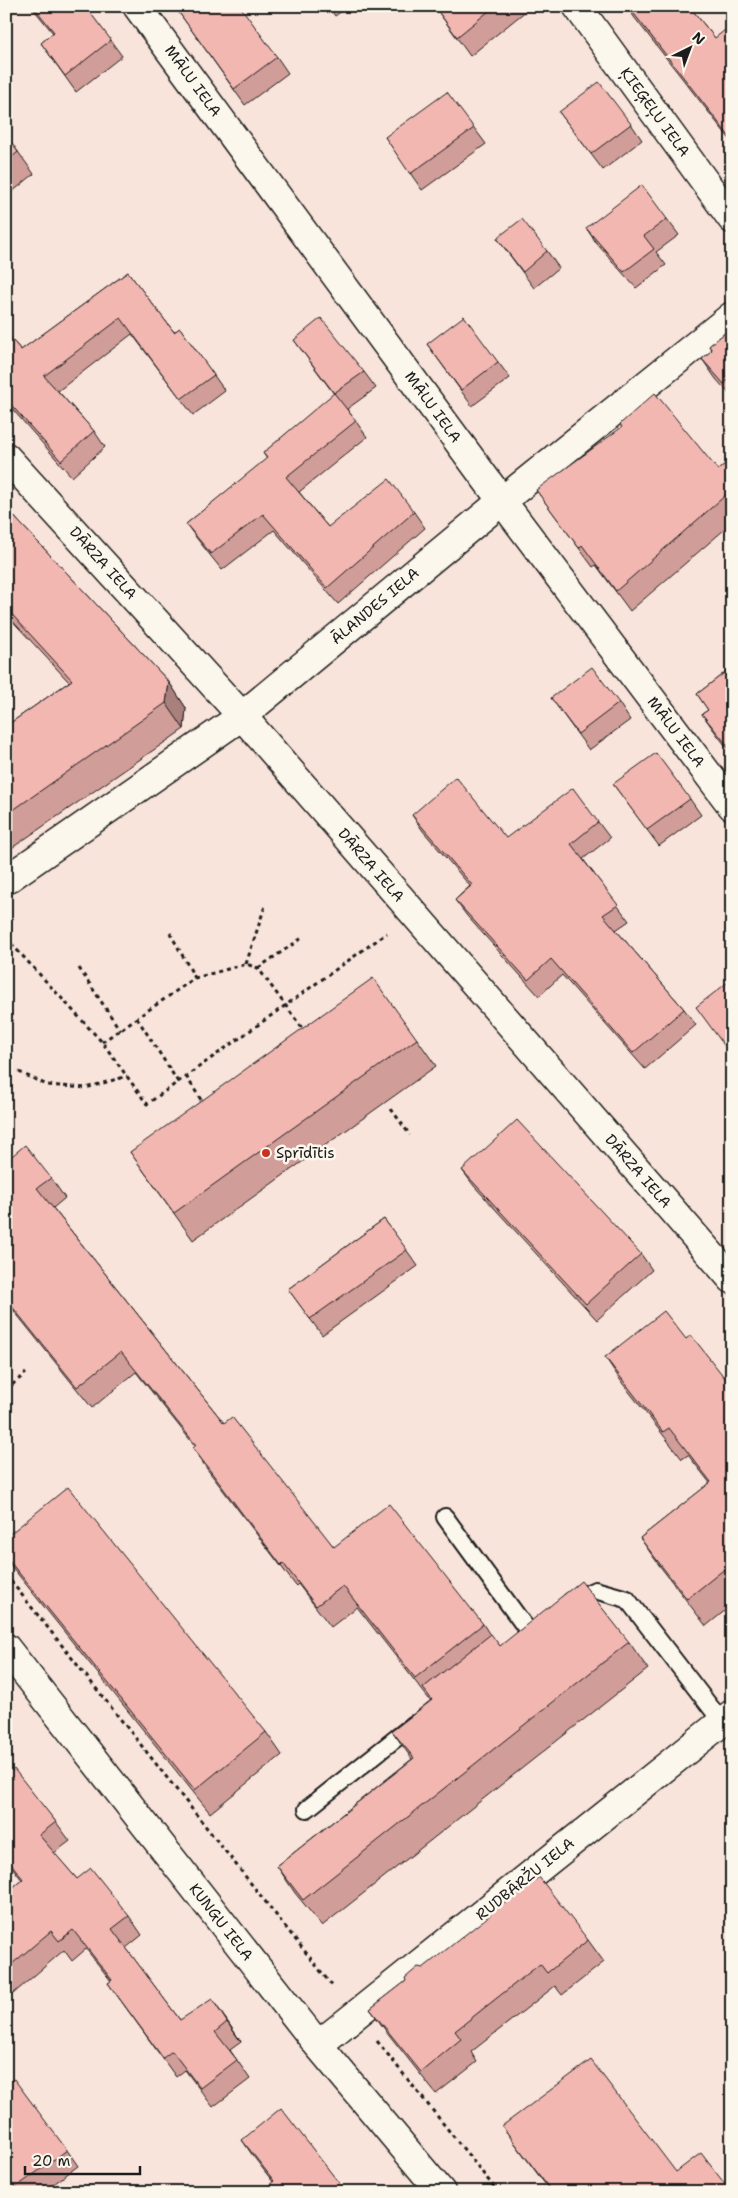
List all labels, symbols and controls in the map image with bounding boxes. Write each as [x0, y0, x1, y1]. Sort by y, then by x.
north arrow [666, 22, 716, 72]
text: N [689, 28, 709, 49]
street label: MĀLU IELA [160, 41, 226, 121]
street label: ĶIEĢEĻU IELA [615, 63, 694, 161]
street label: MĀLU IELA [400, 367, 466, 447]
street label: DĀRZA IELA [65, 522, 141, 604]
street label: ĀLANDES IELA [327, 563, 424, 649]
street label: MĀLU IELA [643, 692, 709, 772]
street label: DĀRZA IELA [333, 824, 409, 906]
street label: DĀRZA IELA [600, 1130, 676, 1212]
place label: Sprīdītis [276, 1143, 335, 1163]
marker: Sprīdītis [260, 1147, 272, 1159]
street label: RUDBĀRŽU IELA [471, 1832, 578, 1925]
street label: KUNGU IELA [184, 1879, 258, 1965]
scale bar [25, 2143, 140, 2175]
text: 20 m [32, 2151, 71, 2171]

